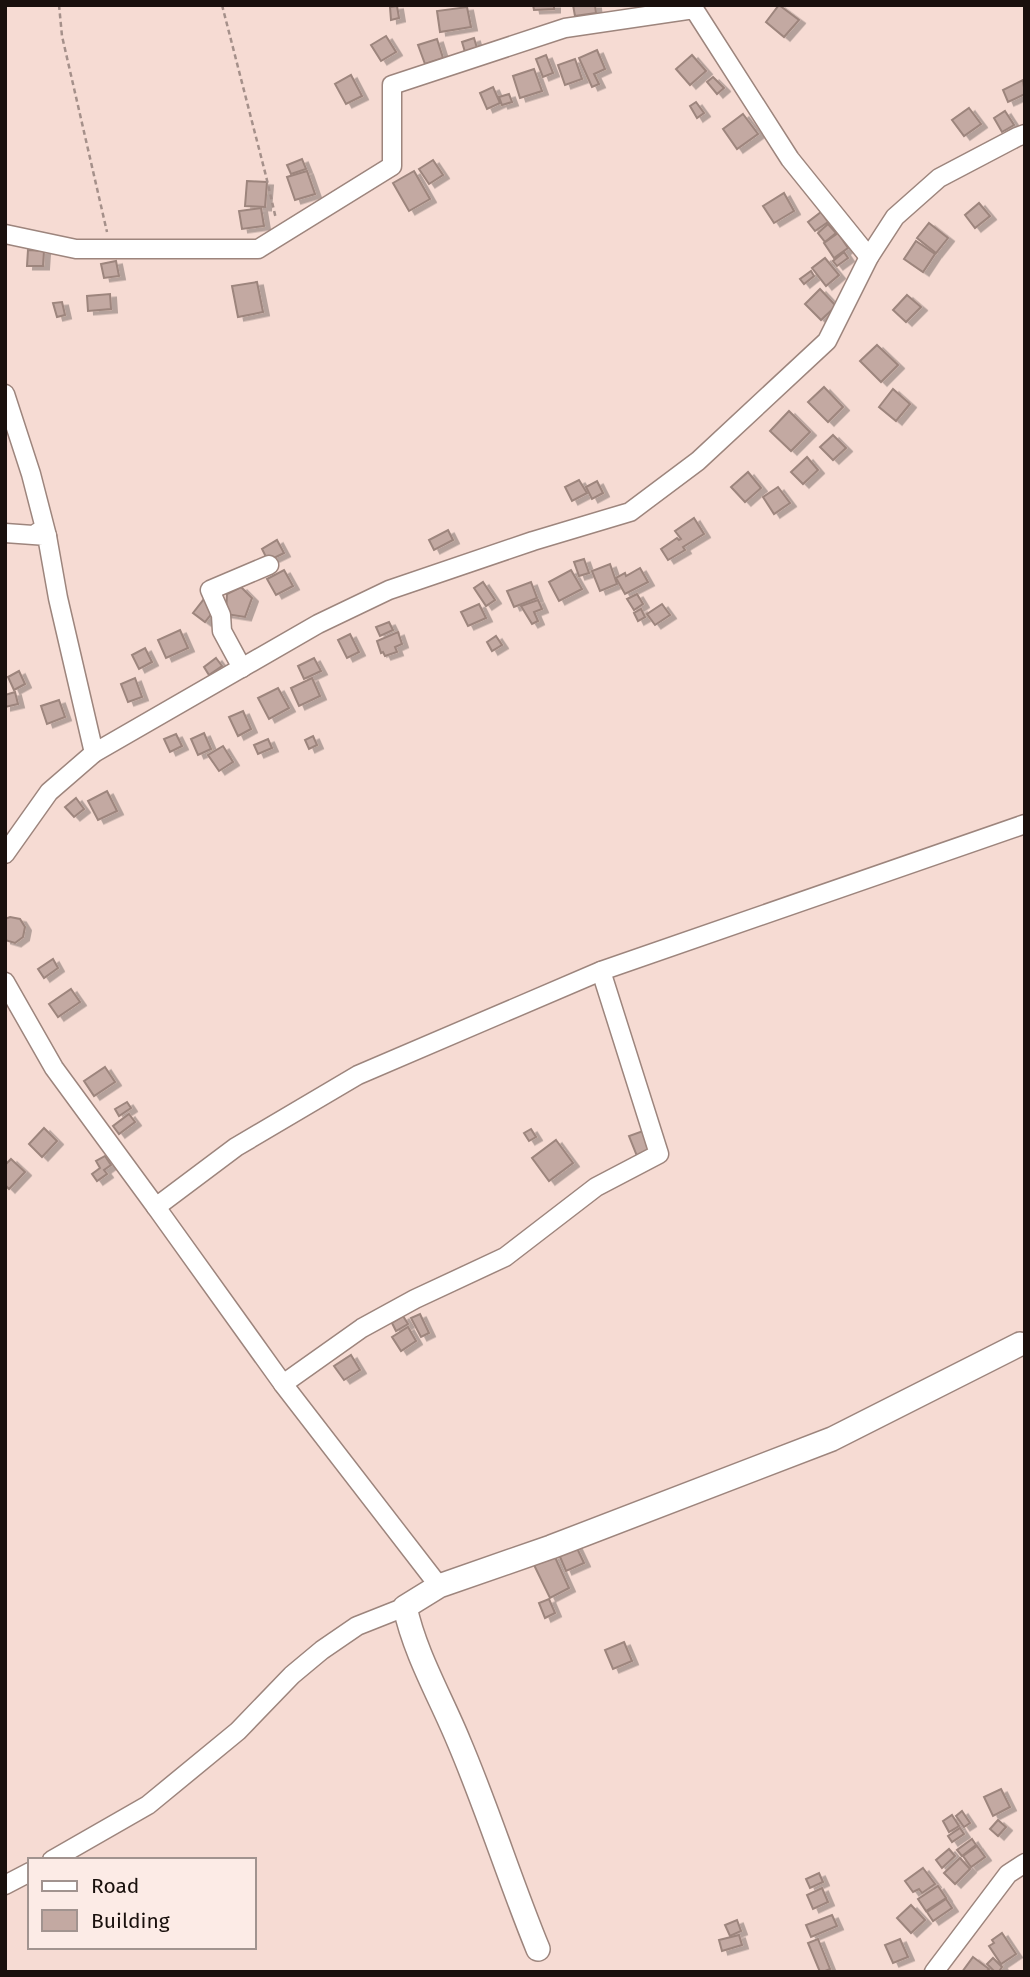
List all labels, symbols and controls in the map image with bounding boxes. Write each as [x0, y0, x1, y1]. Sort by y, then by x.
legend [28, 1858, 256, 1949]
text: Road [91, 1873, 139, 1899]
text: Building [91, 1908, 170, 1934]

